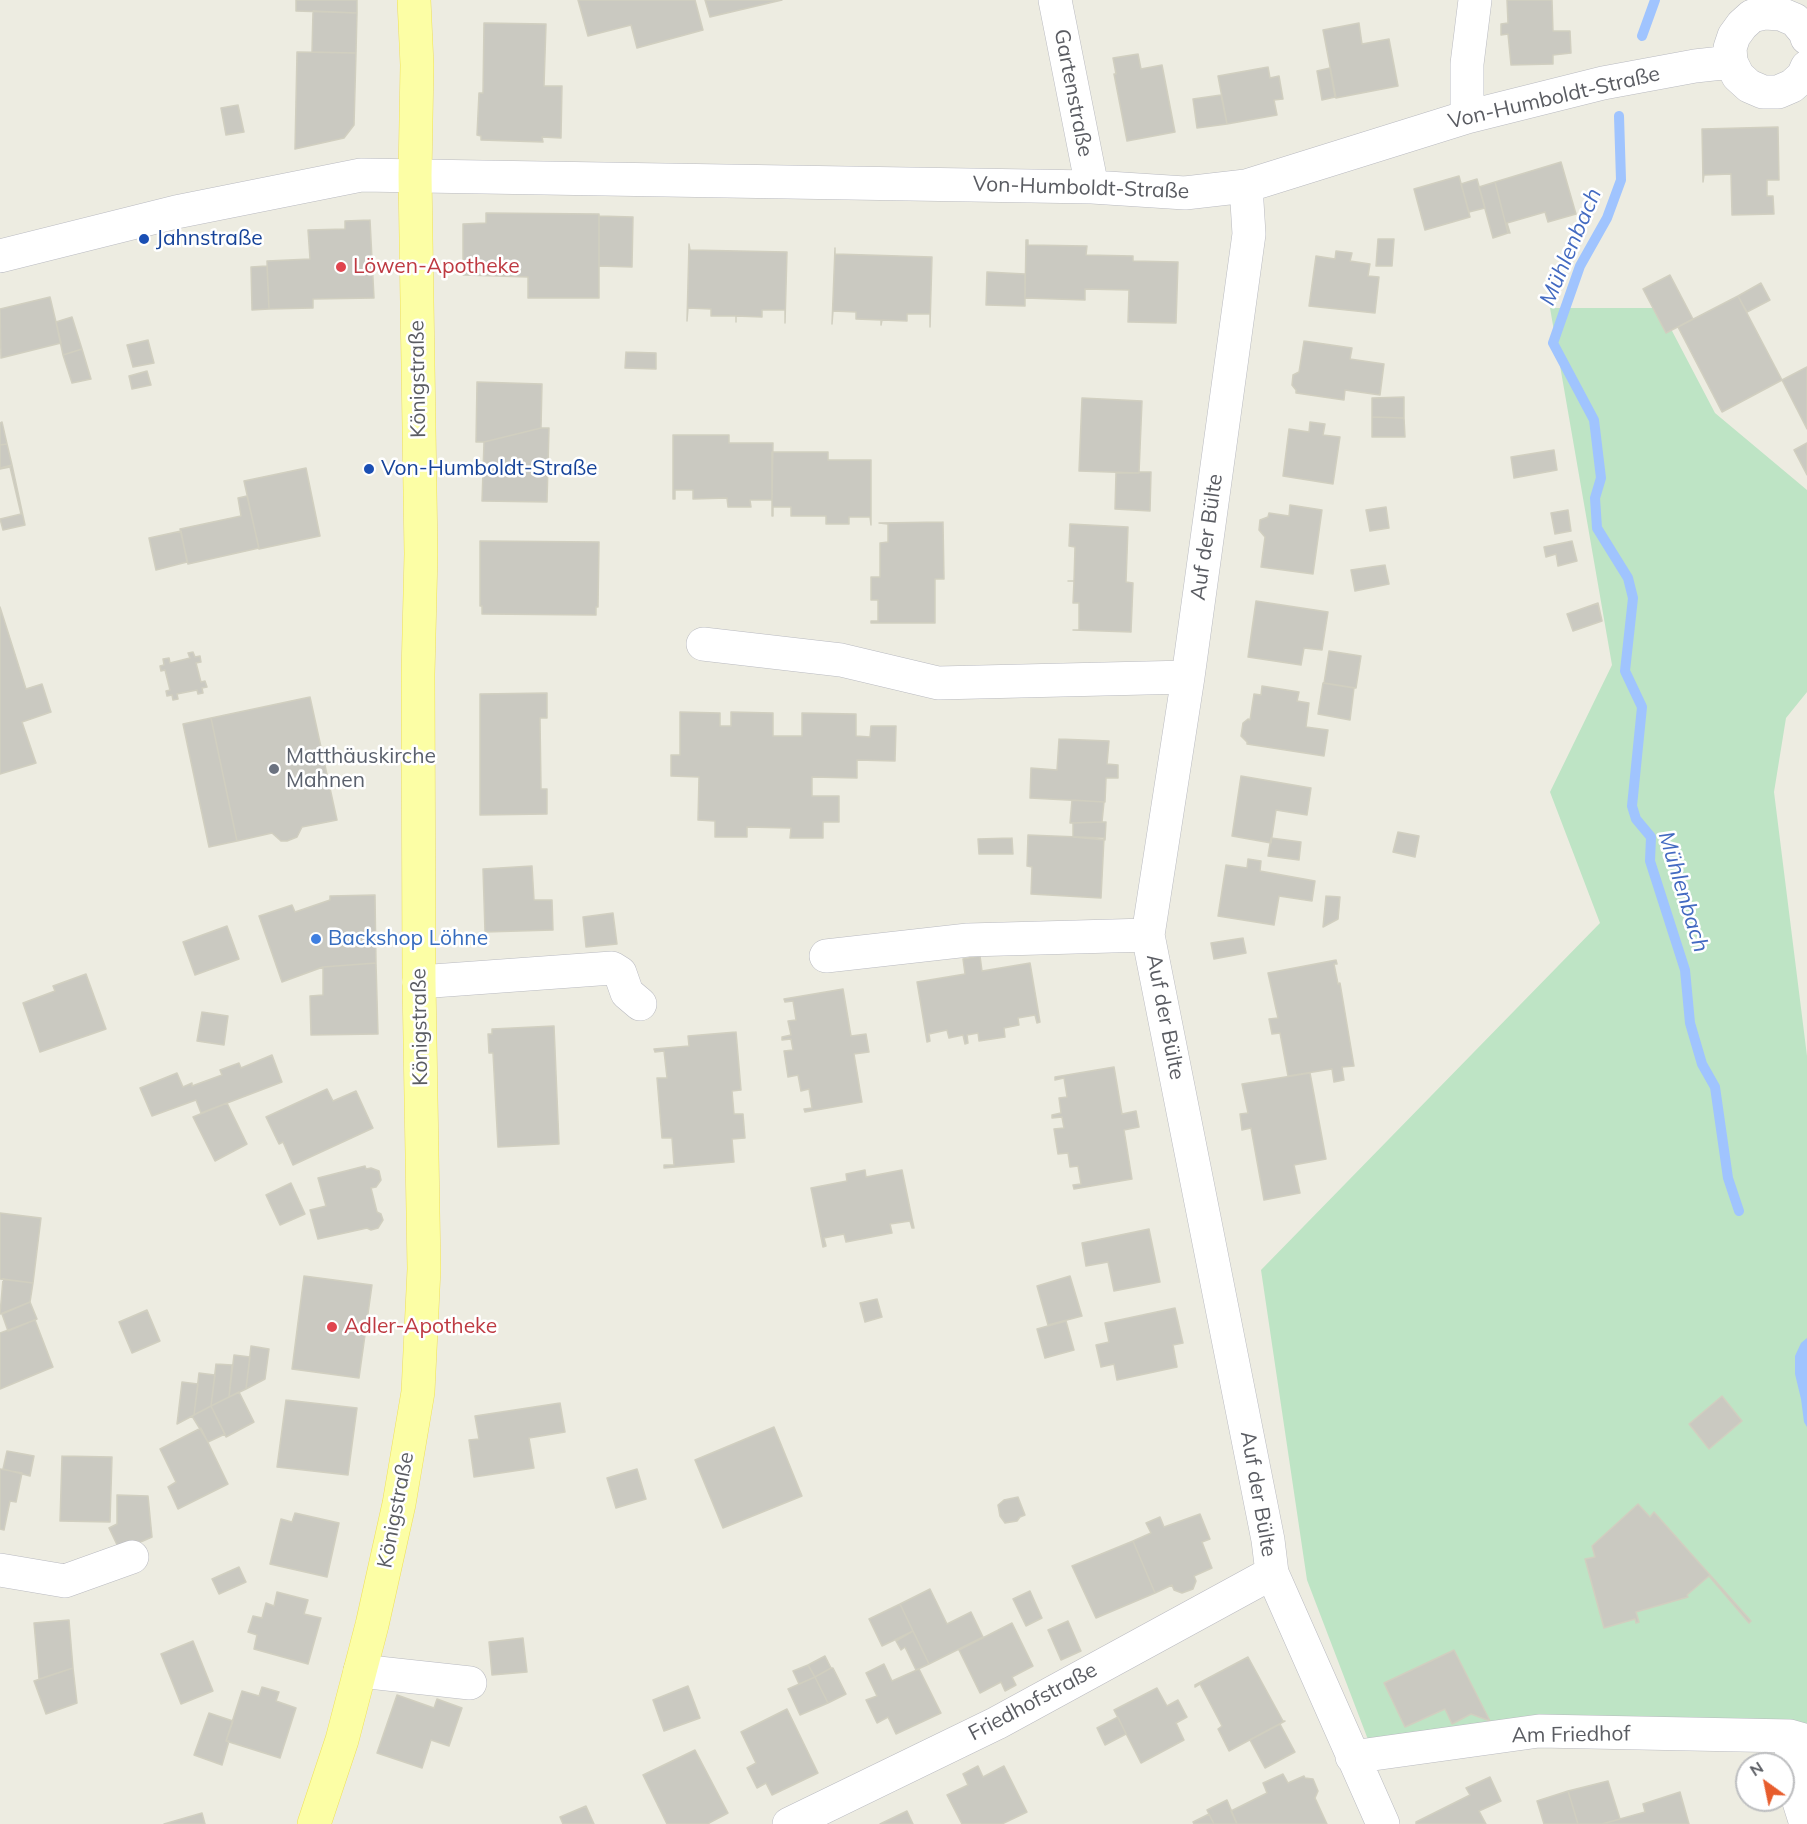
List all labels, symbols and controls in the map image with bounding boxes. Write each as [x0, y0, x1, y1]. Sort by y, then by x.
street label: Gartenstraße [1048, 27, 1098, 159]
street label: Von-Humboldt-Straße [1446, 61, 1662, 135]
street label: Von-Humboldt-Straße [972, 172, 1190, 204]
water label: Mühlenbach [1534, 184, 1608, 310]
place label: Jahnstraße [156, 226, 263, 252]
marker: Jahnstraße [137, 232, 151, 246]
place label: Löwen-Apotheke [353, 254, 520, 280]
marker: Löwen-Apotheke [334, 260, 348, 274]
street label: Königstraße [404, 320, 432, 438]
place label: Von-Humboldt-Straße [381, 456, 597, 482]
marker: Von-Humboldt-Straße [362, 462, 376, 476]
street label: Auf der Bülte [1186, 472, 1228, 602]
place label: Matthäuskirche Mahnen [286, 744, 436, 794]
marker: Matthäuskirche Mahnen [267, 762, 281, 776]
water label: Mühlenbach [1652, 828, 1714, 956]
place label: Backshop Löhne [328, 926, 488, 952]
marker: Backshop Löhne [309, 932, 323, 946]
street label: Auf der Bülte [1140, 952, 1190, 1082]
street label: Königstraße [406, 968, 434, 1086]
place label: Adler-Apotheke [344, 1314, 497, 1340]
marker: Adler-Apotheke [325, 1320, 339, 1334]
street label: Auf der Bülte [1235, 1429, 1281, 1559]
street label: Königstraße [372, 1450, 420, 1570]
street label: Friedhofstraße [964, 1658, 1102, 1746]
street label: Am Friedhof [1511, 1721, 1631, 1749]
north arrow [1735, 1752, 1795, 1812]
text: N [1746, 1757, 1767, 1780]

